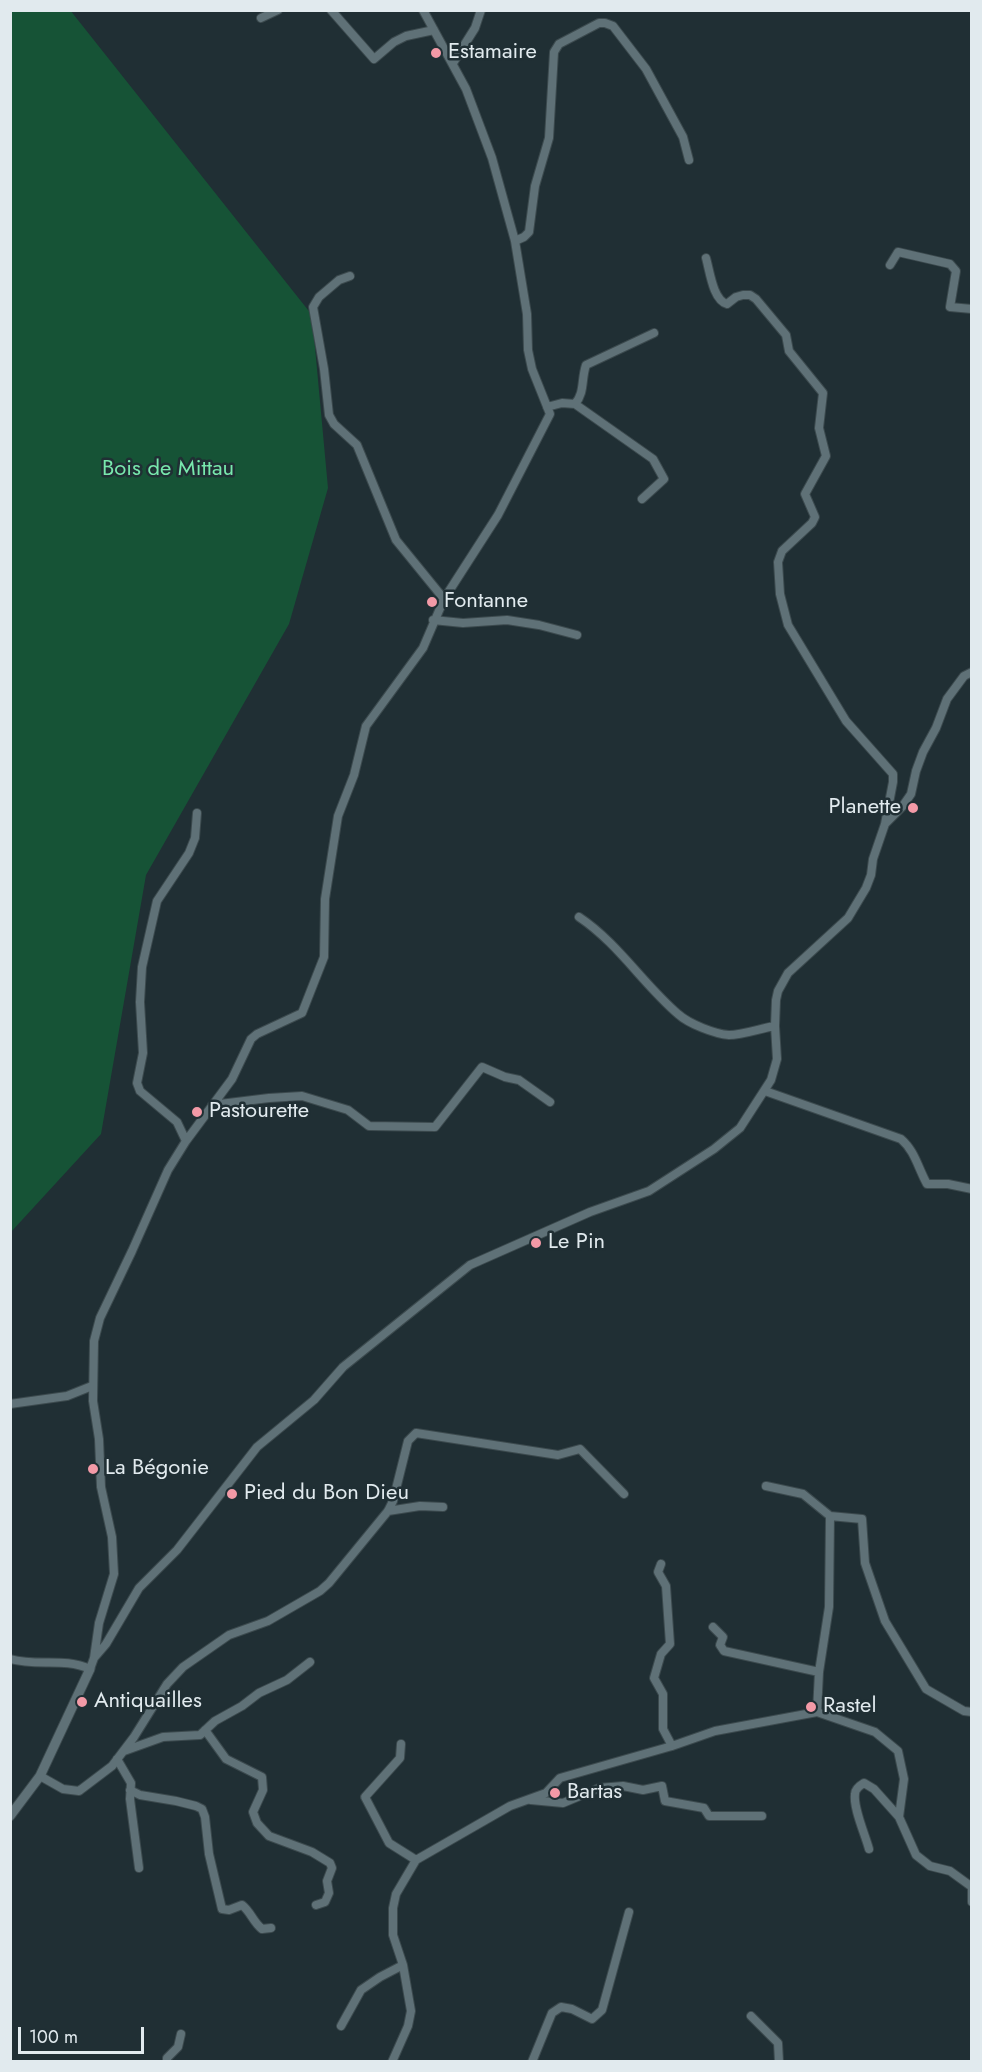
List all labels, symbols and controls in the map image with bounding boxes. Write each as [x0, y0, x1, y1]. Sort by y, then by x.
place label: Estamaire [448, 40, 537, 66]
marker: Estamaire [429, 46, 443, 60]
park label: Bois de Mittau [102, 457, 234, 483]
place label: Fontanne [444, 589, 528, 615]
marker: Fontanne [425, 595, 439, 609]
place label: Planette [829, 795, 901, 821]
marker: Planette [906, 801, 920, 815]
place label: Pastourette [209, 1099, 309, 1125]
marker: Pastourette [190, 1105, 204, 1119]
place label: Le Pin [548, 1230, 605, 1256]
marker: Le Pin [529, 1236, 543, 1250]
place label: La Bégonie [105, 1456, 209, 1482]
marker: La Bégonie [86, 1462, 100, 1476]
place label: Pied du Bon Dieu [244, 1481, 409, 1507]
marker: Pied du Bon Dieu [225, 1487, 239, 1501]
place label: Antiquailles [94, 1689, 202, 1715]
place label: Rastel [823, 1694, 876, 1720]
marker: Antiquailles [75, 1695, 89, 1709]
marker: Rastel [804, 1700, 818, 1714]
place label: Bartas [567, 1780, 622, 1806]
marker: Bartas [548, 1786, 562, 1800]
scale bar [21, 2015, 147, 2053]
text: 100 m [29, 2024, 78, 2050]

